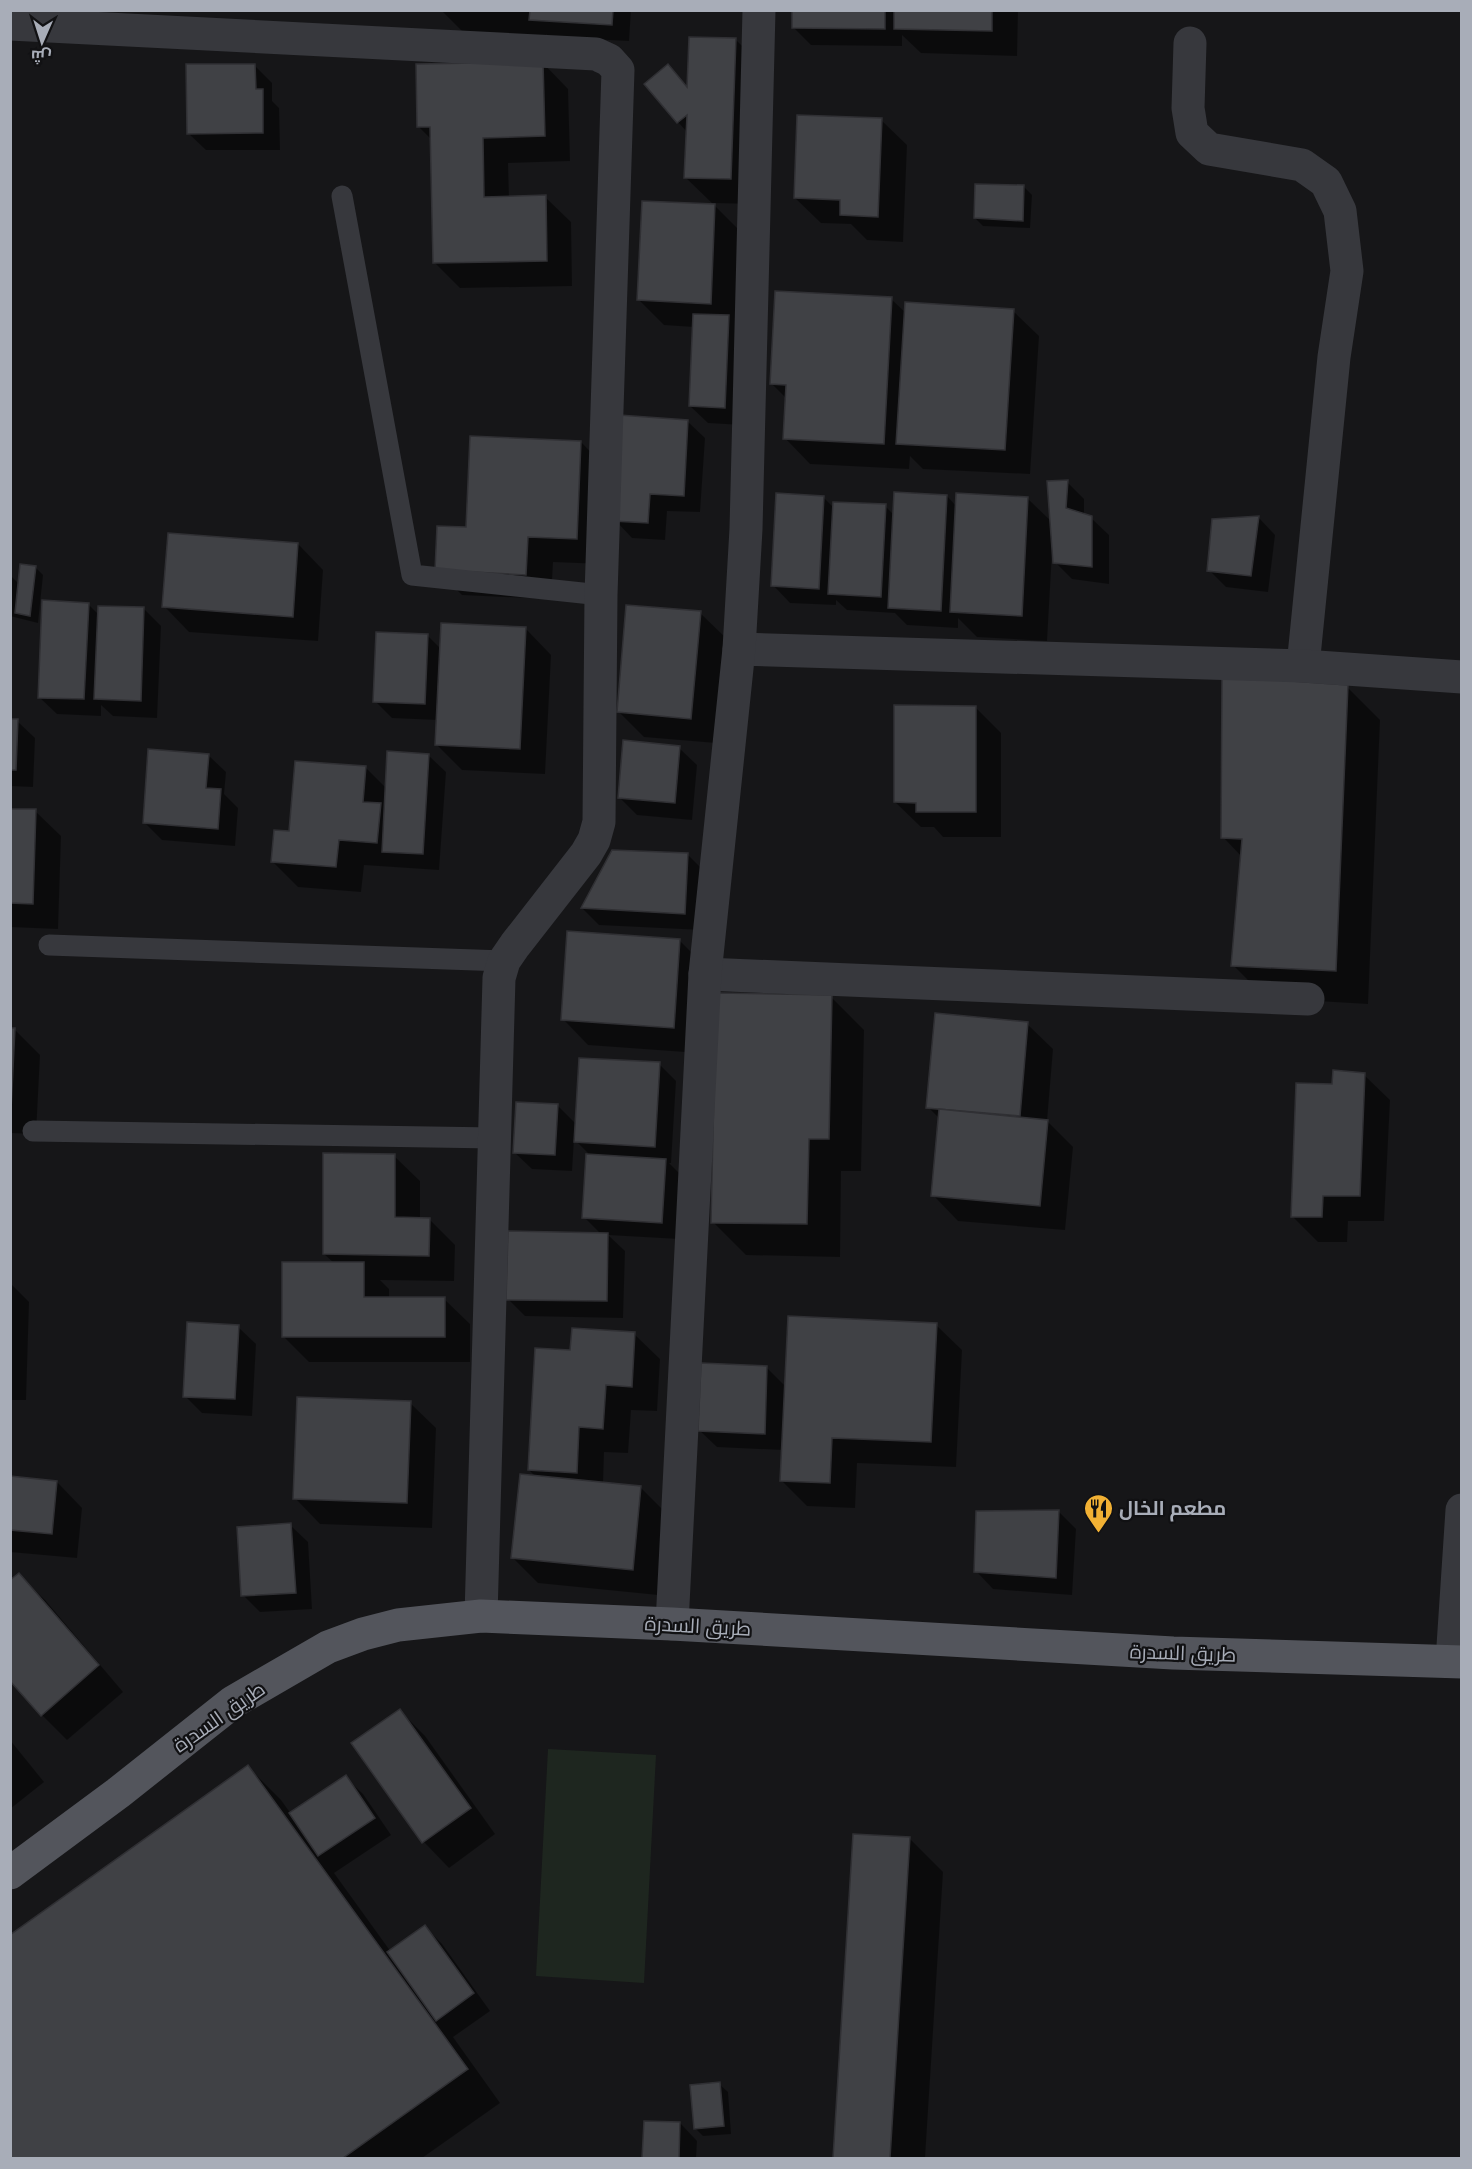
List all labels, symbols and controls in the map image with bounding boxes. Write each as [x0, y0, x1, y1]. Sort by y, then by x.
north arrow [12, 12, 72, 72]
text: ش [30, 45, 52, 68]
restaurant icon: مطعم الخال [1082, 1492, 1114, 1534]
place label: مطعم الخال [1119, 1495, 1226, 1522]
street label: طريق السدرة [644, 1610, 752, 1642]
street label: طريق السدرة [1129, 1638, 1237, 1668]
street label: طريق السدرة [168, 1676, 270, 1758]

